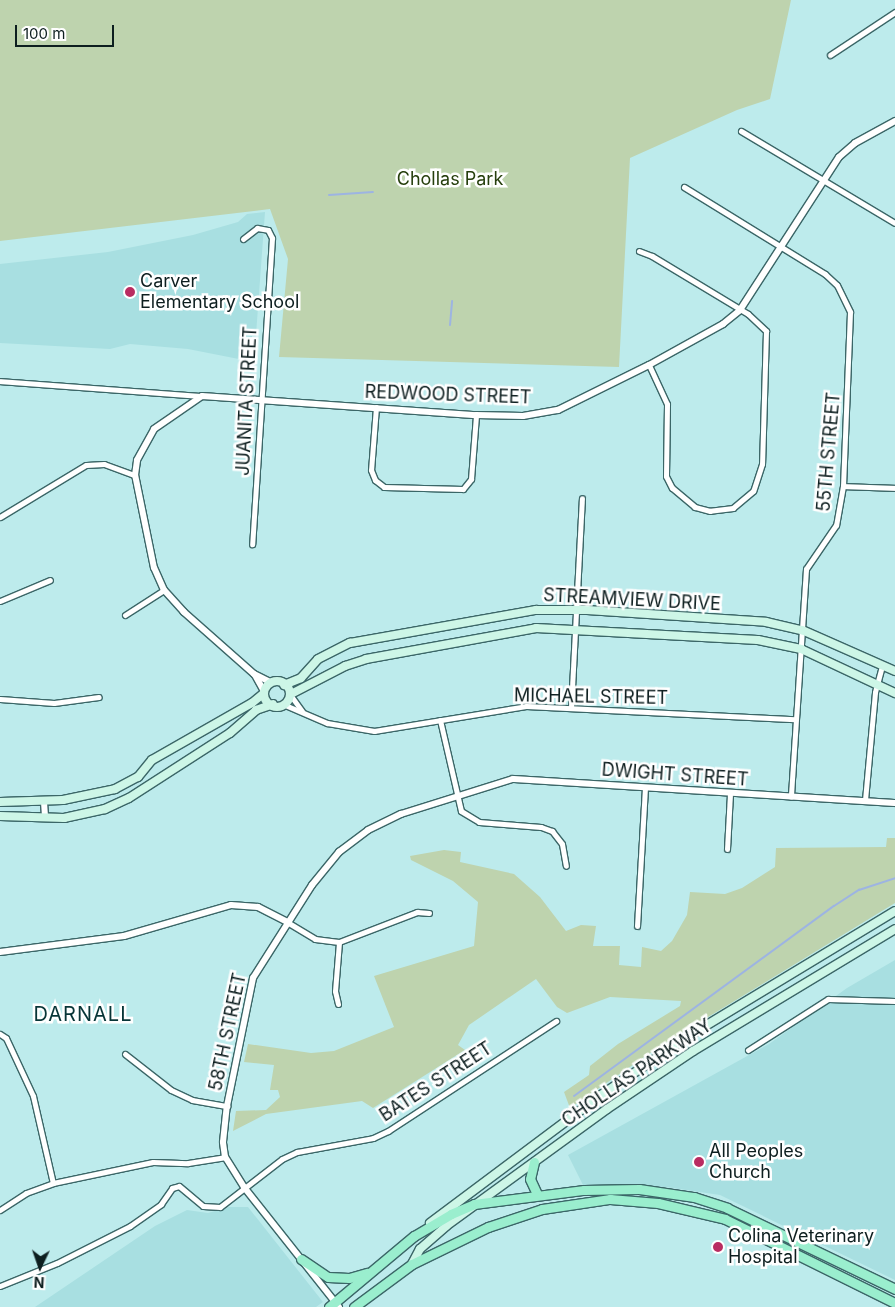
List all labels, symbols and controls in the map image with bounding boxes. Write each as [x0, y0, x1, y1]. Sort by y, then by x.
scale bar [18, 15, 116, 47]
text: 100 m [23, 24, 65, 43]
park label: Chollas Park [397, 168, 503, 190]
place label: Carver Elementary School [140, 271, 299, 314]
marker: Carver Elementary School [124, 286, 136, 298]
street label: JUANITA STREET [232, 326, 262, 476]
street label: REDWOOD STREET [364, 381, 532, 409]
street label: 55TH STREET [813, 391, 845, 513]
street label: STREAMVIEW DRIVE [543, 585, 721, 615]
street label: MICHAEL STREET [514, 685, 668, 709]
street label: DWIGHT STREET [601, 759, 749, 791]
street label: 58TH STREET [205, 971, 251, 1093]
district label: DARNALL [33, 1002, 133, 1026]
street label: CHOLLAS PARKWAY [558, 1015, 716, 1131]
street label: BATES STREET [376, 1038, 496, 1126]
place label: All Peoples Church [709, 1141, 803, 1184]
marker: All Peoples Church [693, 1156, 705, 1168]
place label: Colina Veterinary Hospital [728, 1226, 874, 1268]
marker: Colina Veterinary Hospital [712, 1241, 724, 1253]
north arrow [15, 1242, 65, 1292]
text: N [33, 1274, 45, 1291]

